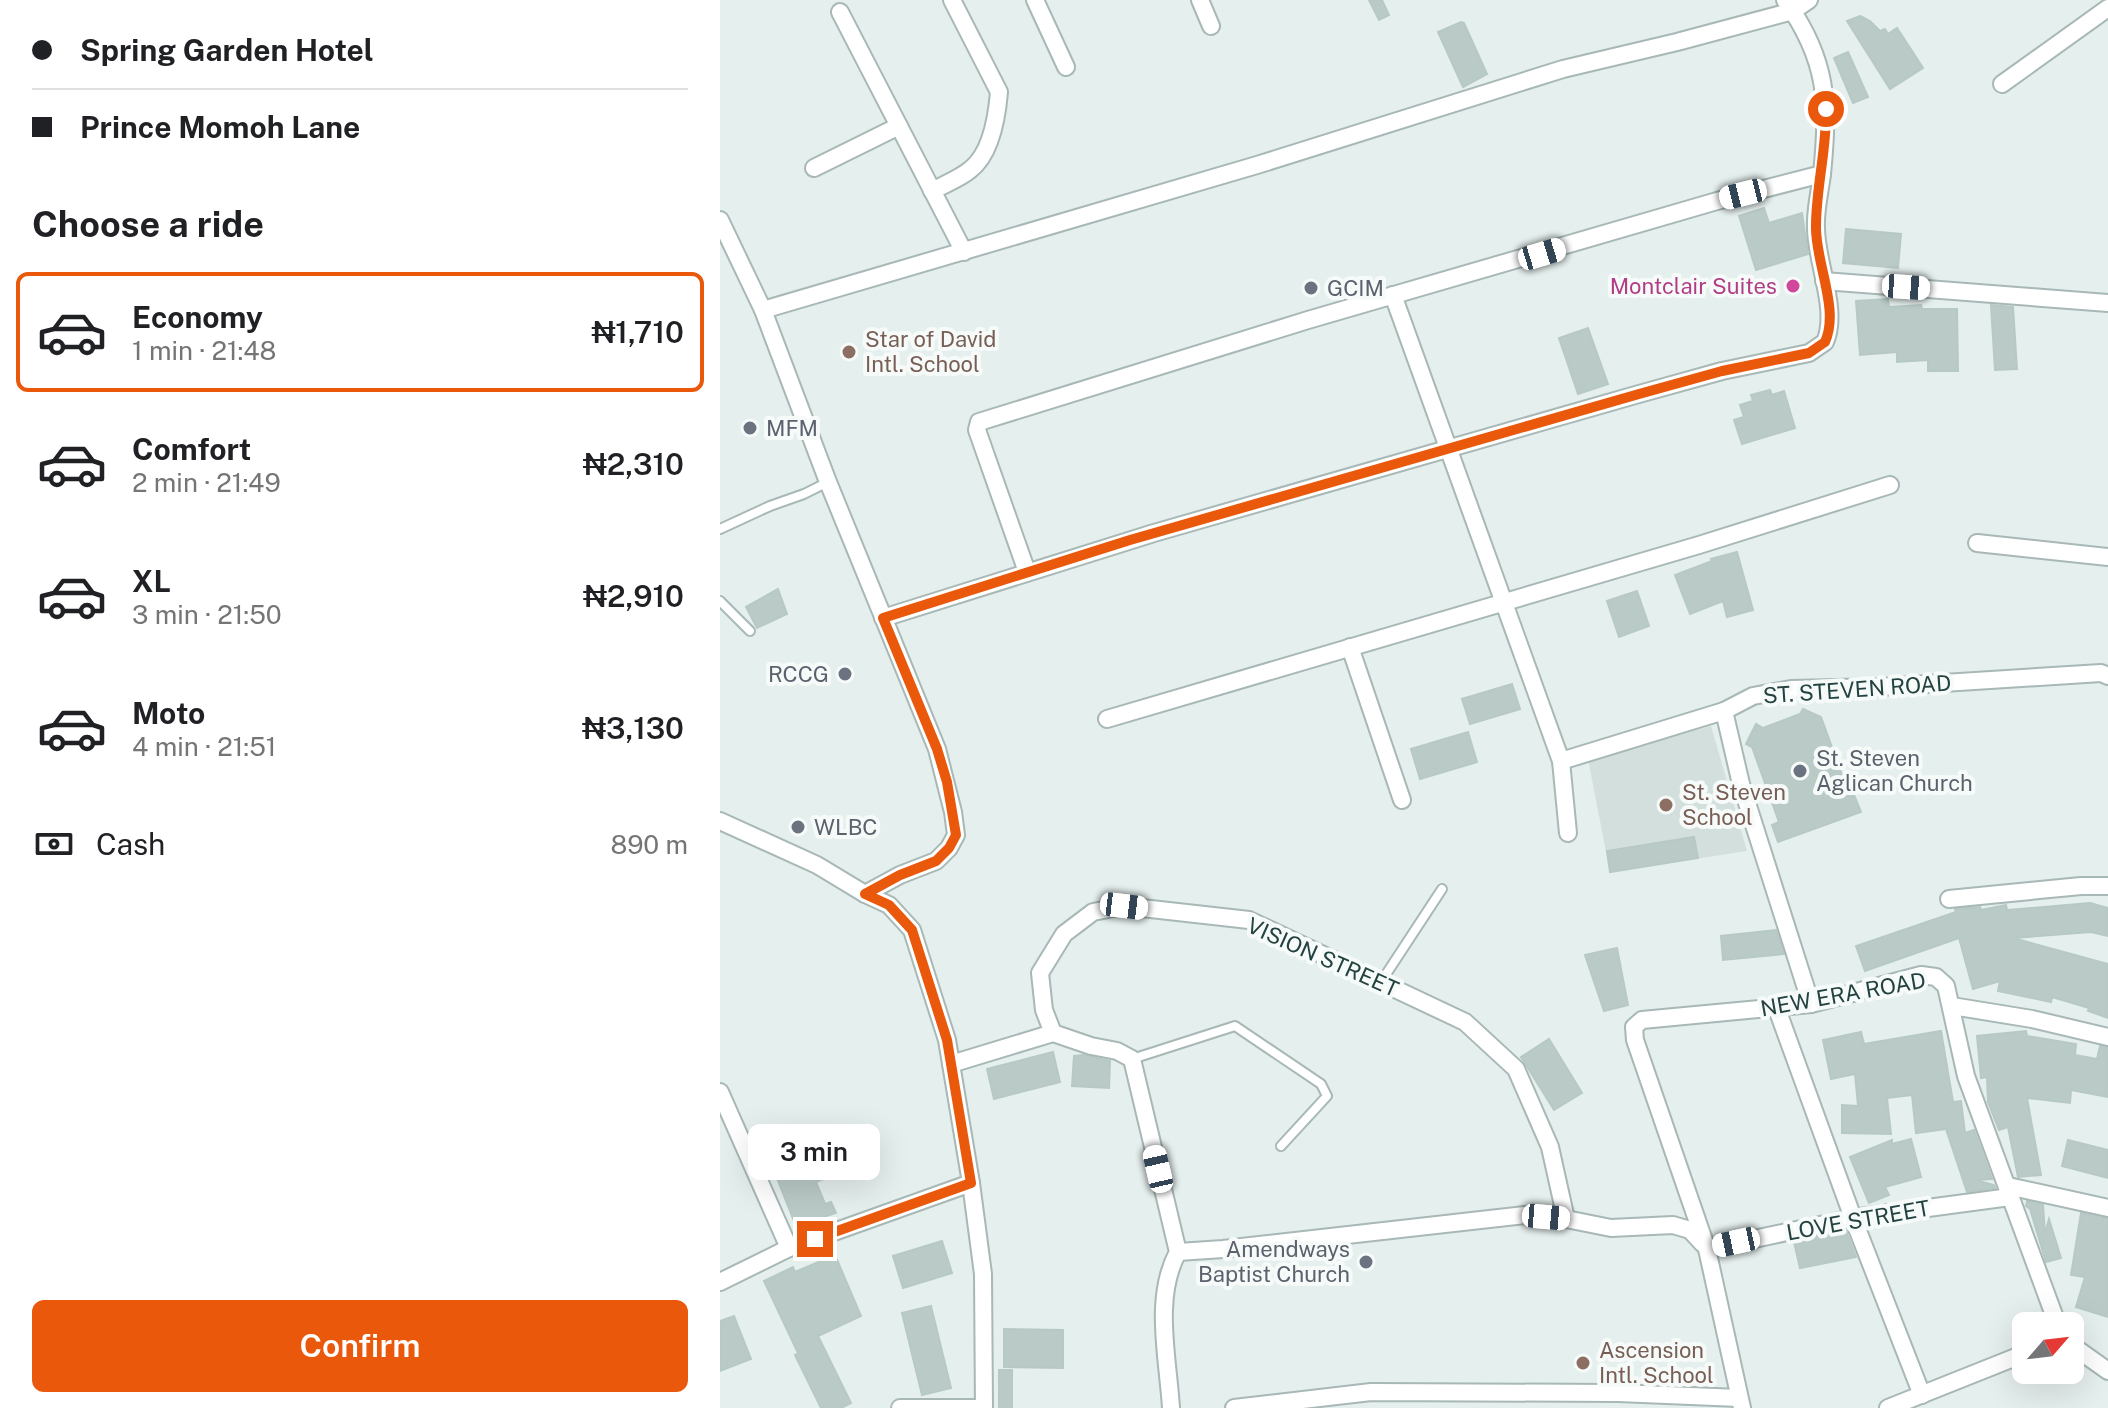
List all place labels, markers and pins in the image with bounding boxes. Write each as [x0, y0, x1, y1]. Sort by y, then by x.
place label: Montclair Suites [1610, 273, 1777, 299]
place label: GCIM [1327, 275, 1384, 301]
marker: Montclair Suites [1784, 277, 1802, 295]
marker: GCIM [1302, 279, 1320, 297]
place label: Star of David Intl. School [865, 326, 996, 377]
marker: Star of David Intl. School [840, 343, 858, 361]
place label: MFM [766, 415, 818, 441]
marker: MFM [741, 419, 759, 437]
place label: RCCG [768, 661, 829, 687]
marker: RCCG [836, 665, 854, 683]
place label: St. Steven Aglican Church [1816, 745, 1973, 796]
marker: St. Steven Aglican Church [1791, 762, 1809, 780]
place label: St. Steven School [1682, 779, 1786, 830]
marker: St. Steven School [1657, 796, 1675, 814]
place label: WLBC [814, 814, 878, 840]
marker: WLBC [789, 818, 807, 836]
place label: Amendways Baptist Church [1198, 1236, 1350, 1287]
marker: Amendways Baptist Church [1357, 1253, 1375, 1271]
place label: Ascension Intl. School [1599, 1337, 1714, 1388]
marker: Ascension Intl. School [1574, 1354, 1592, 1372]

